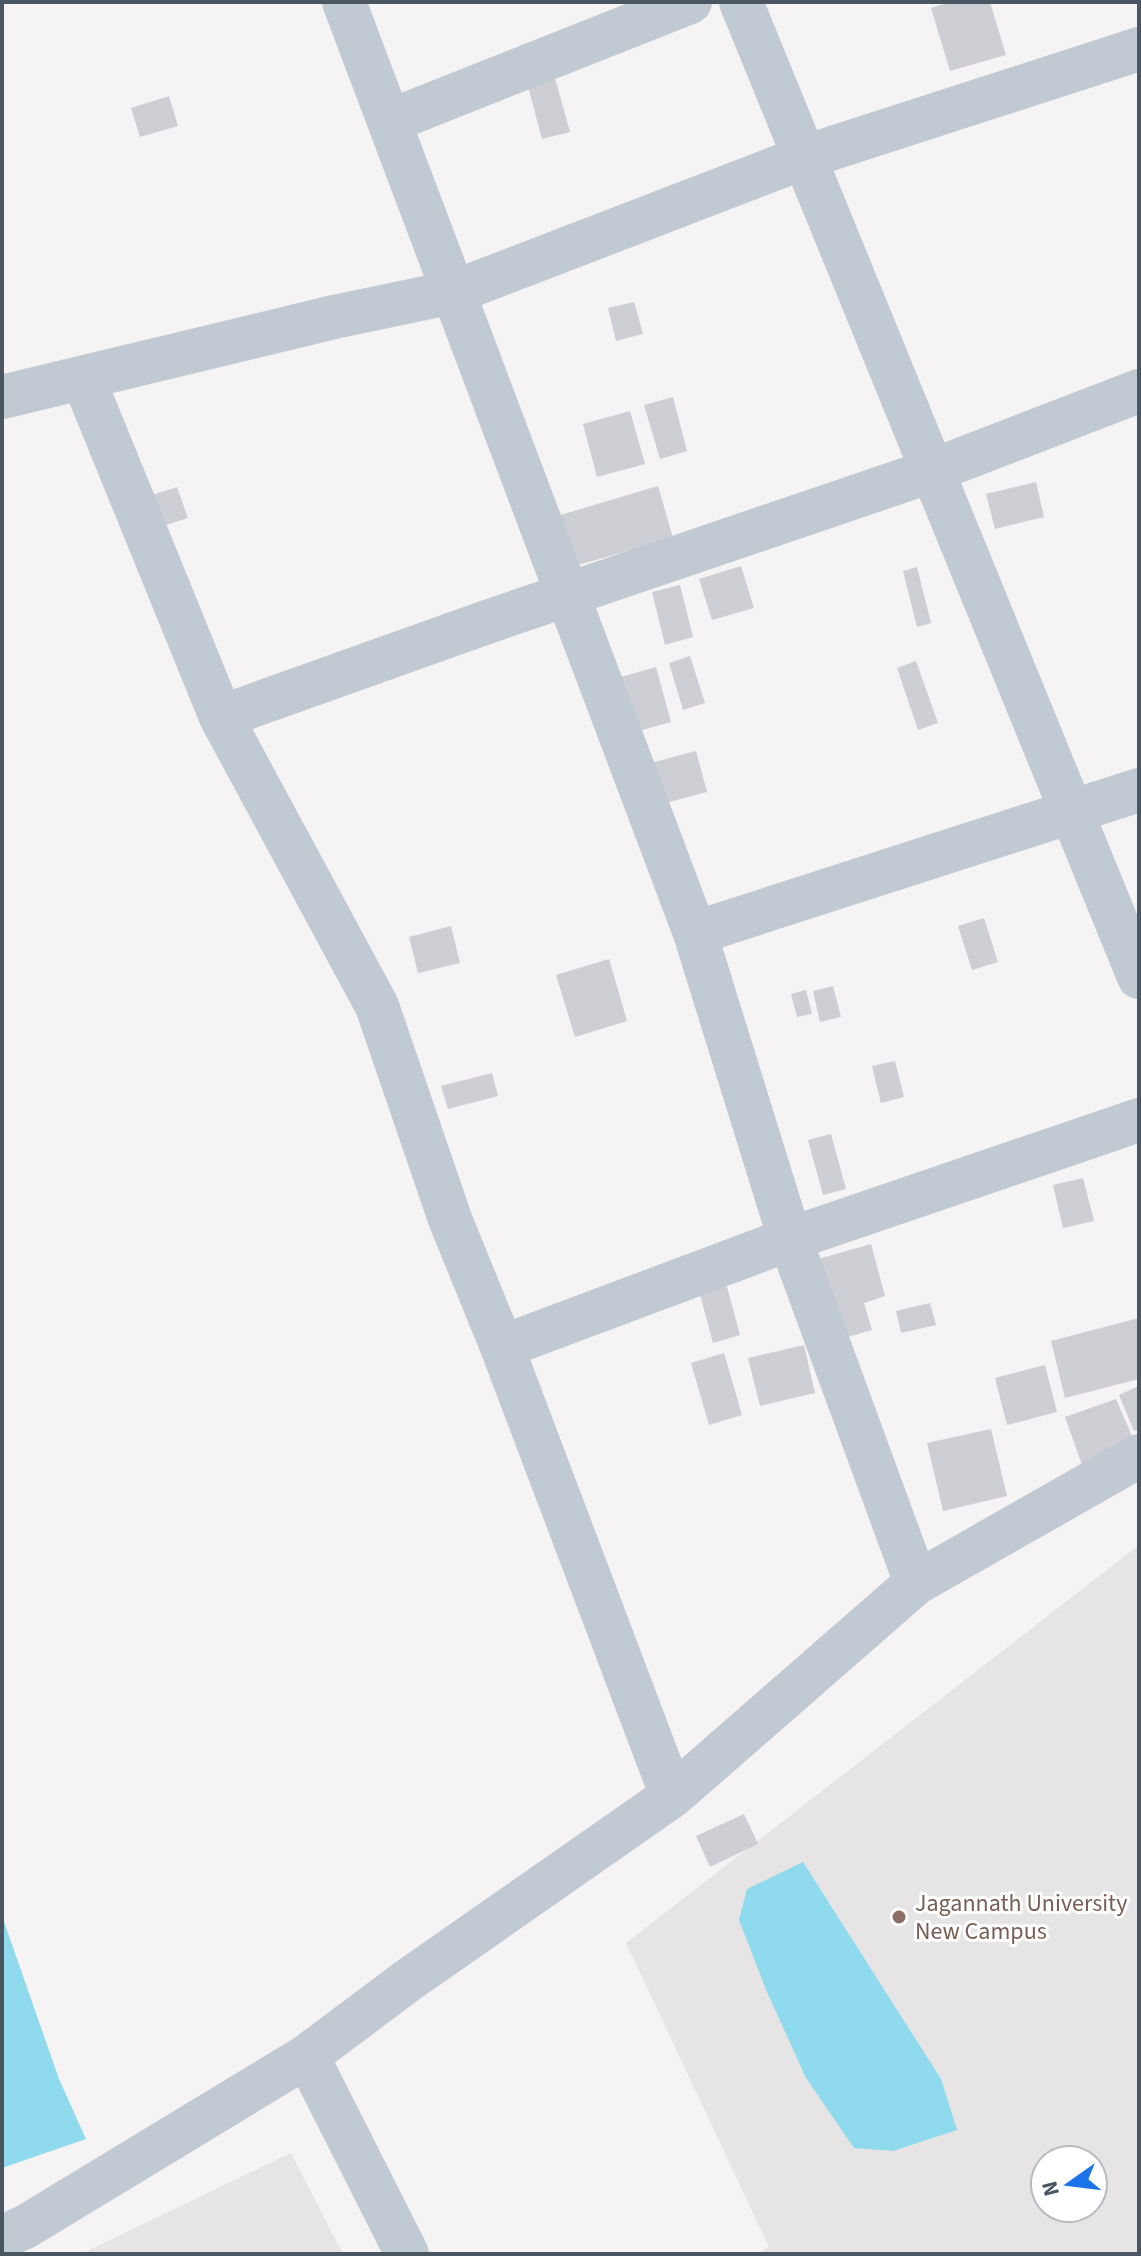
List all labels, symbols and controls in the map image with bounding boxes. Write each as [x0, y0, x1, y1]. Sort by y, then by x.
place label: Jagannath University New Campus [915, 1886, 1127, 1949]
marker: Jagannath University New Campus [890, 1908, 908, 1926]
north arrow [1029, 2144, 1109, 2224]
text: N [1033, 2178, 1068, 2200]

